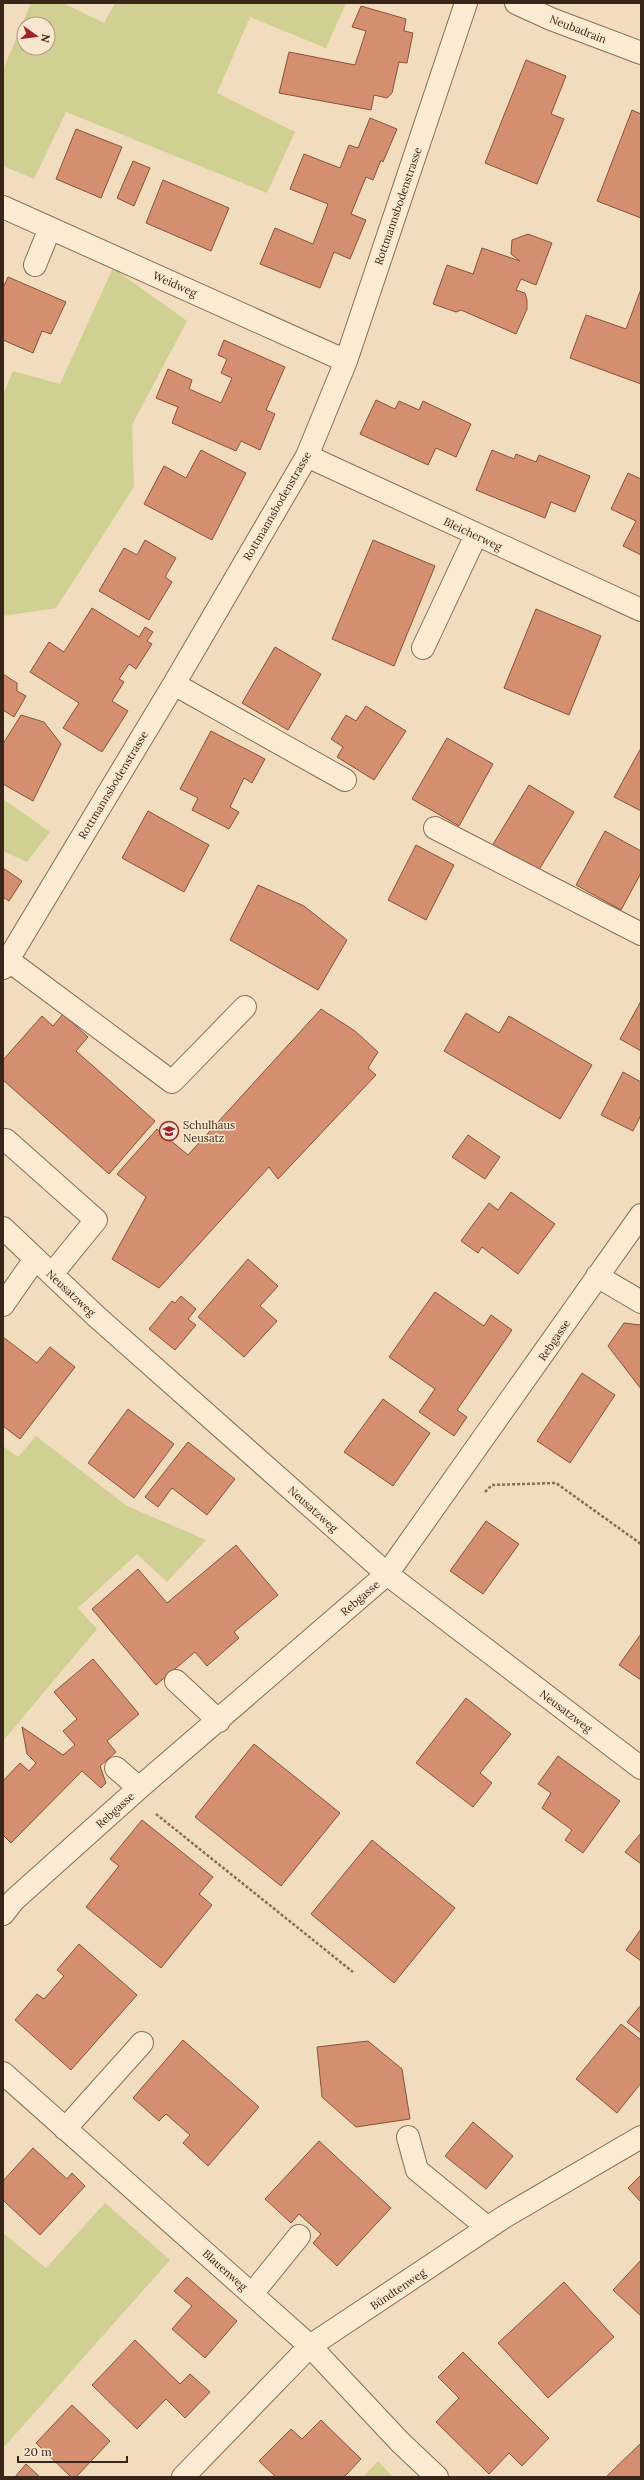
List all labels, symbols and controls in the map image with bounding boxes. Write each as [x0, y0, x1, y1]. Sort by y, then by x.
street label: Neubadrain [548, 12, 609, 46]
north arrow [16, 16, 56, 56]
text: N [38, 33, 54, 45]
street label: Rottmannsbodenstrasse [371, 145, 425, 267]
street label: Weidweg [151, 268, 200, 300]
street label: Rottmannsbodenstrasse [240, 449, 314, 563]
street label: Bleicherweg [442, 514, 505, 554]
street label: Rottmannsbodenstrasse [75, 728, 151, 842]
place label: Schulhaus Neusatz [183, 1118, 235, 1145]
school or university icon: Schulhaus Neusatz [158, 1120, 180, 1142]
street label: Neusatzweg [44, 1267, 99, 1320]
street label: Rebgasse [535, 1317, 573, 1363]
street label: Neusatzweg [285, 1483, 341, 1536]
street label: Rebgasse [338, 1577, 382, 1619]
street label: Neusatzweg [537, 1687, 596, 1736]
street label: Rebgasse [93, 1789, 137, 1831]
street label: Blauenweg [200, 2246, 251, 2294]
street label: Bündtenweg [368, 2265, 429, 2313]
scale bar [18, 2438, 127, 2464]
text: 20 m [24, 2444, 52, 2459]

